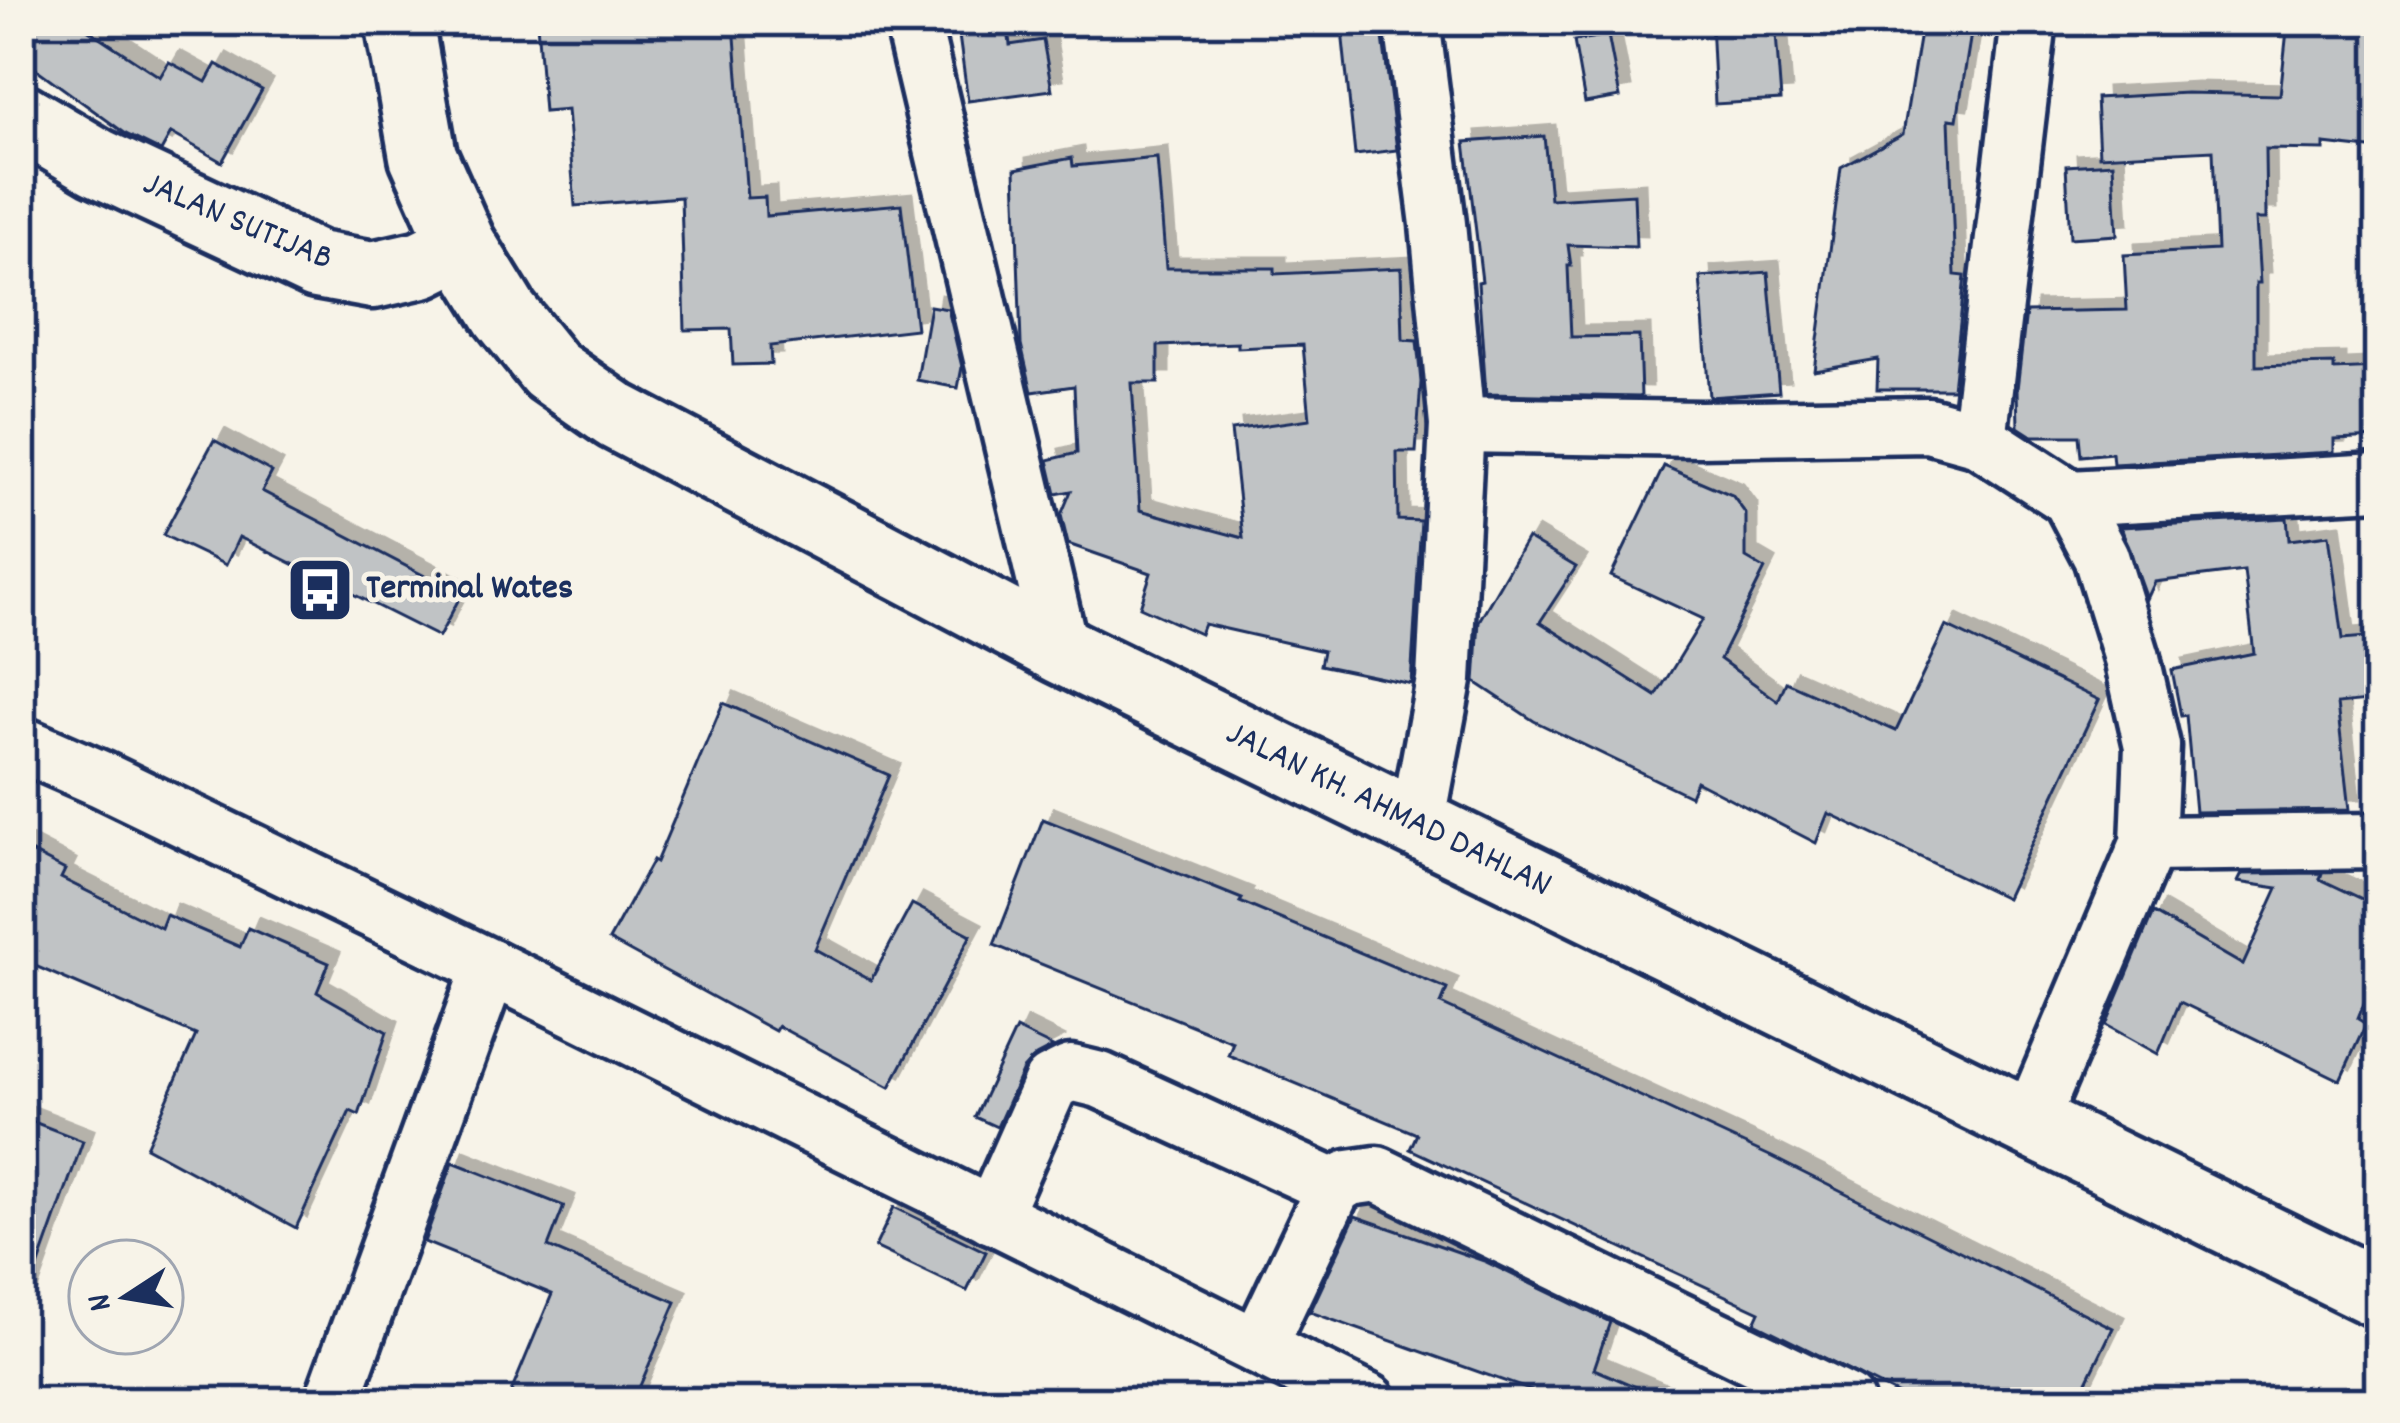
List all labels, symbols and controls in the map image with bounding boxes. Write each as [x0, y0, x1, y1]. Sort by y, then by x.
street label: JALAN SUTIJAB [134, 160, 340, 286]
bus stop icon: Terminal Wates [285, 555, 355, 625]
place label: Terminal Wates [366, 564, 573, 616]
street label: JALAN KH. AHMAD DAHLAN [1216, 709, 1560, 913]
north arrow [66, 1237, 186, 1357]
text: N [77, 1289, 127, 1315]

